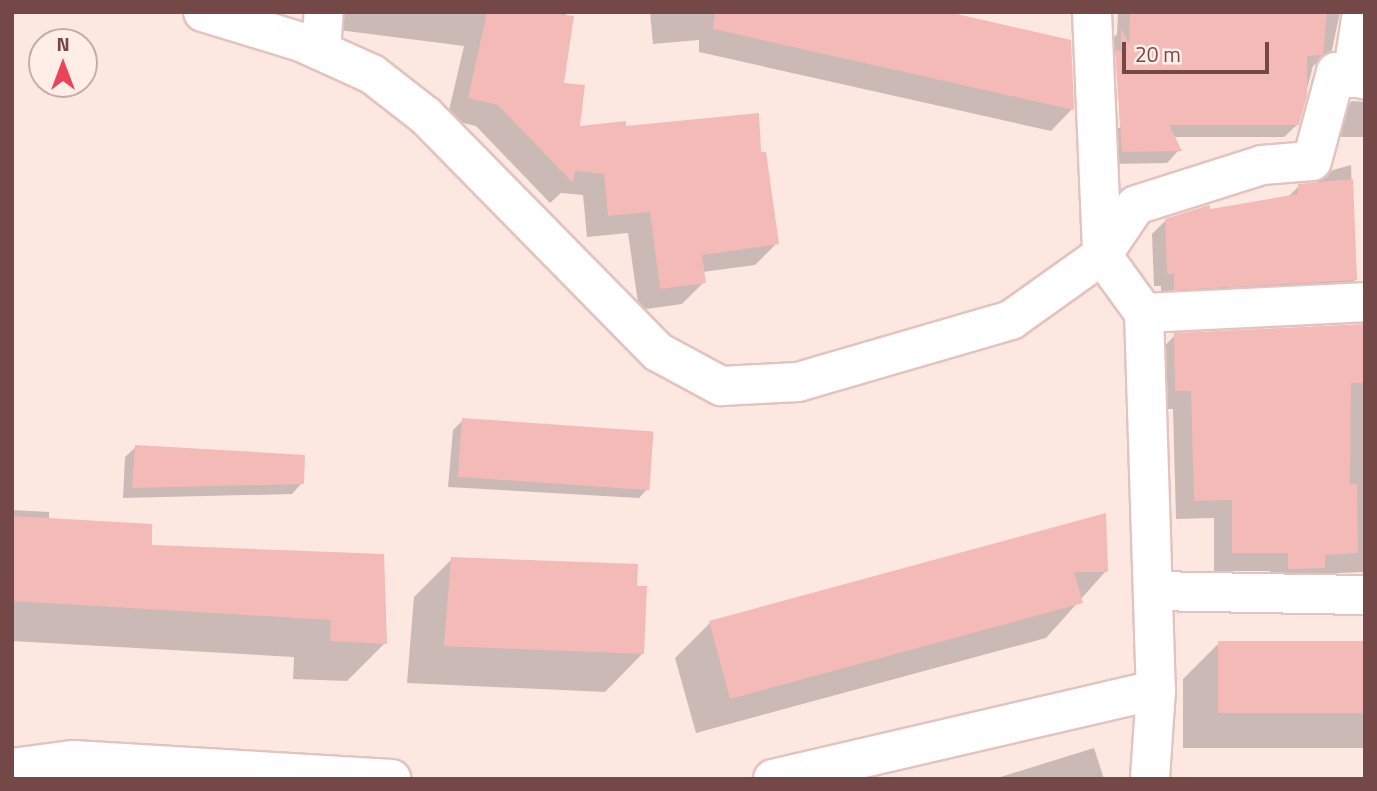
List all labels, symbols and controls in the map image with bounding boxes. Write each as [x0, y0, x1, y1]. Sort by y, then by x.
north arrow [28, 28, 98, 98]
scale bar [1125, 28, 1272, 72]
text: N [56, 29, 70, 58]
text: 20 m [1135, 38, 1181, 70]

